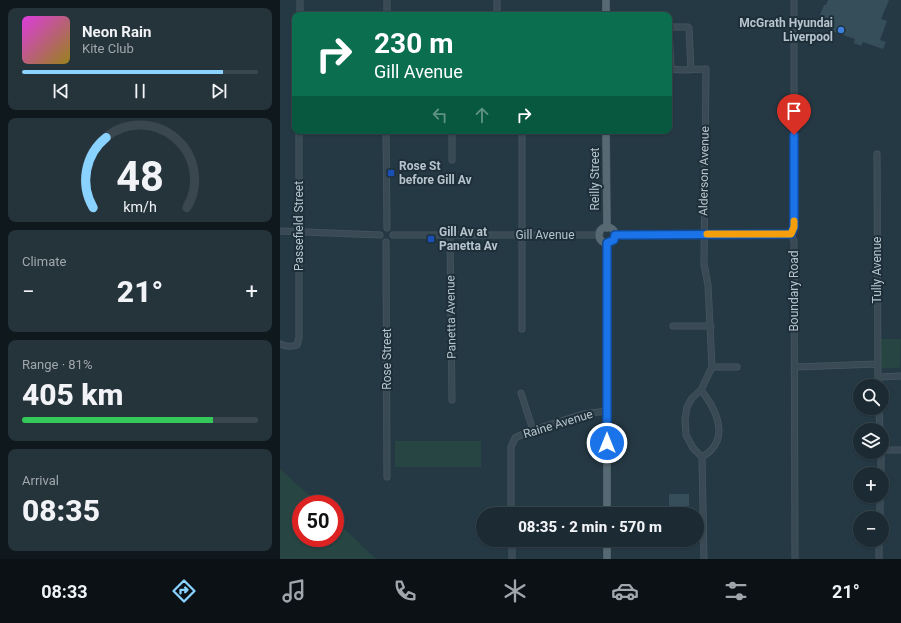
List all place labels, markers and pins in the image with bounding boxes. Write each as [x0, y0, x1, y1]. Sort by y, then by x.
place label: McGrath Hyundai Liverpool [739, 16, 833, 44]
marker: McGrath Hyundai Liverpool [836, 25, 846, 35]
pin [777, 94, 811, 135]
place label: Rose St before Gill Av [399, 159, 472, 187]
marker: Rose St before Gill Av [386, 168, 396, 178]
place label: Gill Av at Panetta Av [439, 225, 498, 253]
marker: Gill Av at Panetta Av [426, 234, 436, 244]

